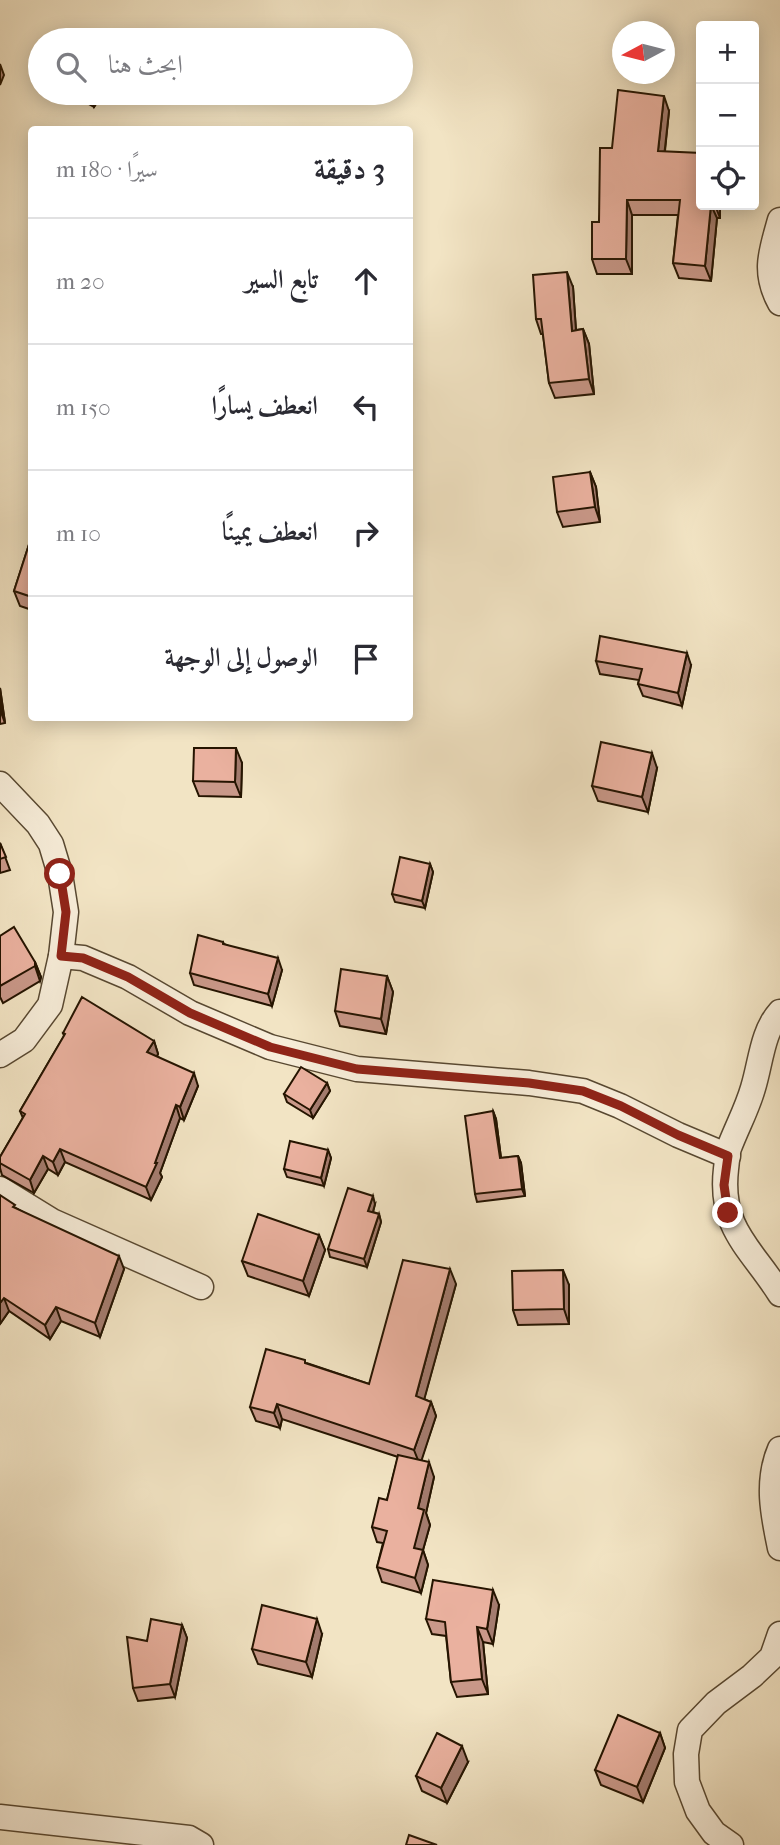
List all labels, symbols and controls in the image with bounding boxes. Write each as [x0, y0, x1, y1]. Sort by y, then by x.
north arrow [612, 21, 675, 84]
map controls [696, 21, 759, 210]
button: + [696, 21, 759, 84]
search box [28, 28, 413, 105]
icon: search [52, 48, 90, 86]
text: ابحث هنا [108, 49, 183, 80]
button: − [696, 84, 759, 147]
button: locate [696, 147, 759, 210]
text: 3 دقيقة [314, 152, 385, 187]
text: سيرًا · 180 m [56, 156, 158, 183]
icon: ahead [347, 262, 385, 300]
text: تابع السير [245, 264, 318, 295]
text: 20 m [56, 268, 105, 295]
icon: left [347, 388, 385, 426]
text: انعطف يسارًا [211, 390, 318, 421]
text: 150 m [56, 394, 111, 421]
icon: right [347, 514, 385, 552]
text: انعطف يمينًا [222, 516, 318, 547]
text: 10 m [56, 520, 101, 547]
icon: arrive [347, 640, 385, 678]
text: الوصول إلى الوجهة [164, 642, 318, 673]
route start [44, 858, 75, 889]
route end [712, 1197, 743, 1228]

